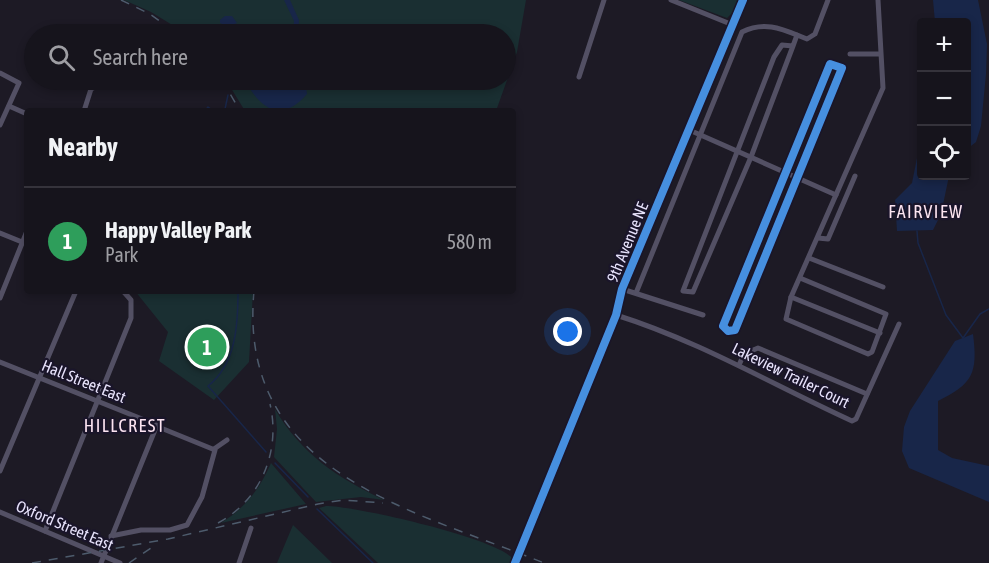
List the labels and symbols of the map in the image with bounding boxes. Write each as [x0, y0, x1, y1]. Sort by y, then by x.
street label: 9th Avenue NE [603, 199, 651, 285]
district label: FAIRVIEW [888, 201, 964, 222]
your location [553, 317, 582, 346]
pin: 1 [188, 324, 226, 370]
street label: Lakeview Trailer Court [730, 339, 853, 411]
street label: Hall Street East [39, 356, 129, 406]
district label: HILLCREST [84, 415, 166, 436]
street label: Oxford Street East [14, 496, 117, 554]

